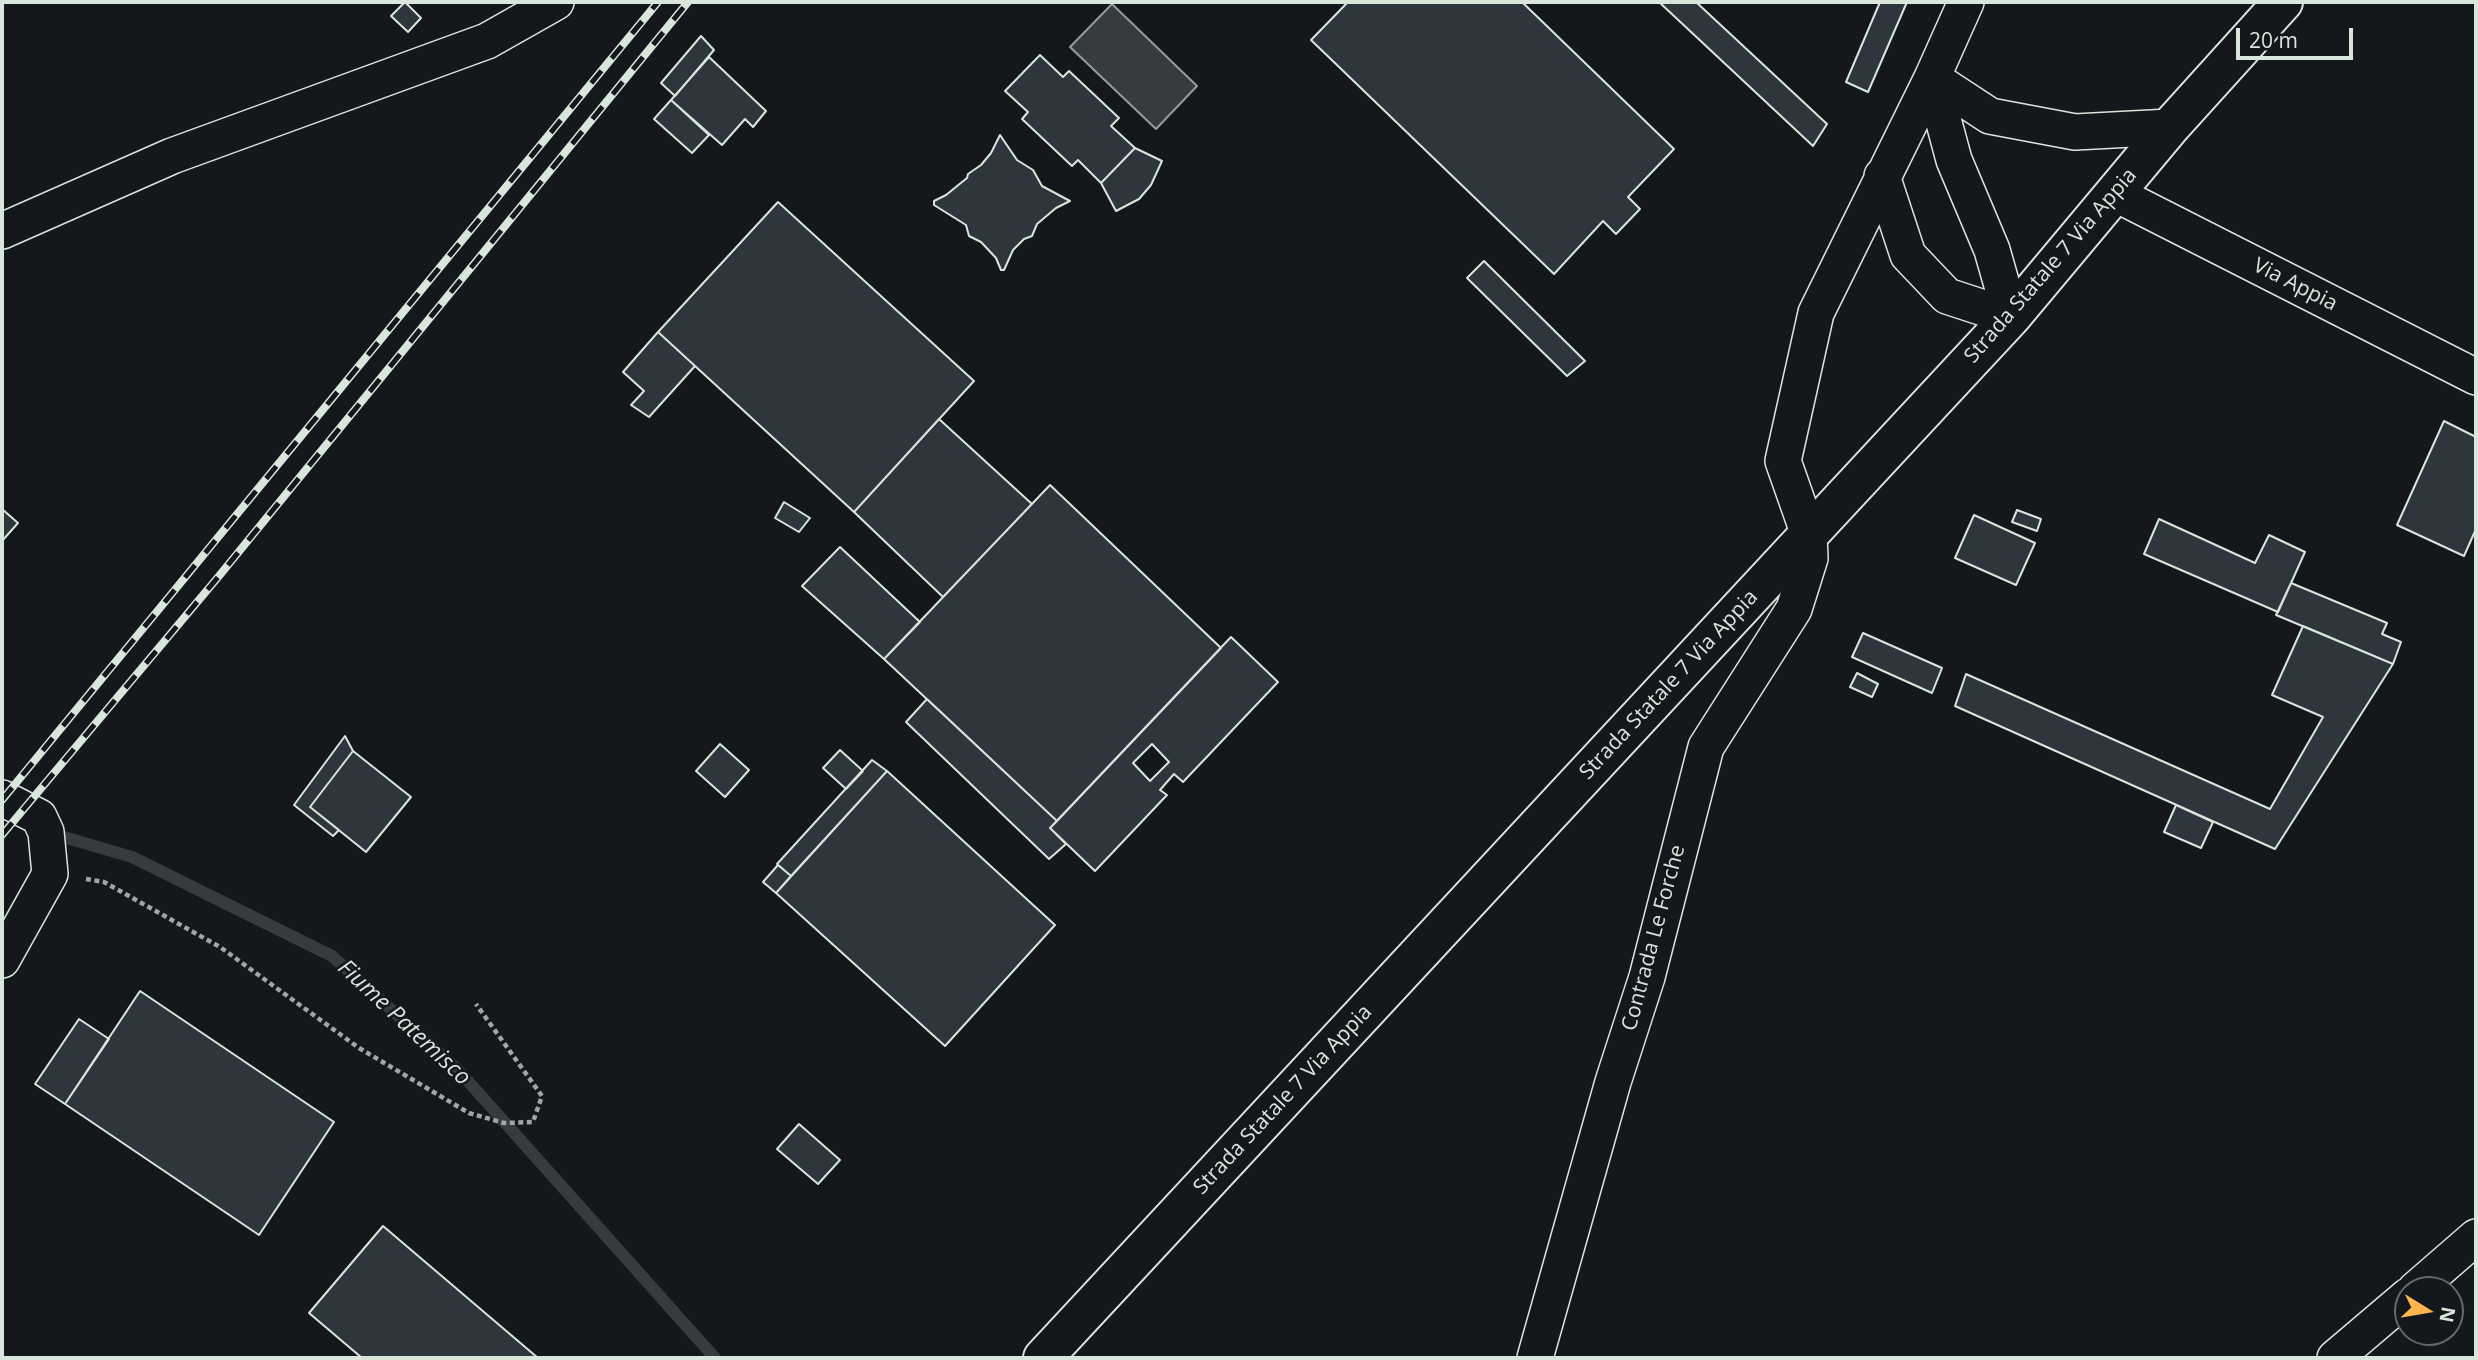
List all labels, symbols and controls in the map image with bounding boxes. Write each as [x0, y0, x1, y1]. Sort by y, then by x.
scale bar [2240, 14, 2357, 58]
text: 20 m [2249, 26, 2298, 54]
street label: Strada Statale 7 Via Appia [1959, 163, 2143, 369]
street label: Via Appia [2249, 253, 2341, 317]
street label: Strada Statale 7 Via Appia [1575, 585, 1763, 785]
street label: Contrada Le Forche [1617, 842, 1691, 1034]
water label: Fiume Patemisco [332, 954, 476, 1092]
street label: Strada Statale 7 Via Appia [1189, 1000, 1377, 1200]
north arrow [2394, 1276, 2464, 1346]
text: N [2433, 1305, 2462, 1325]

